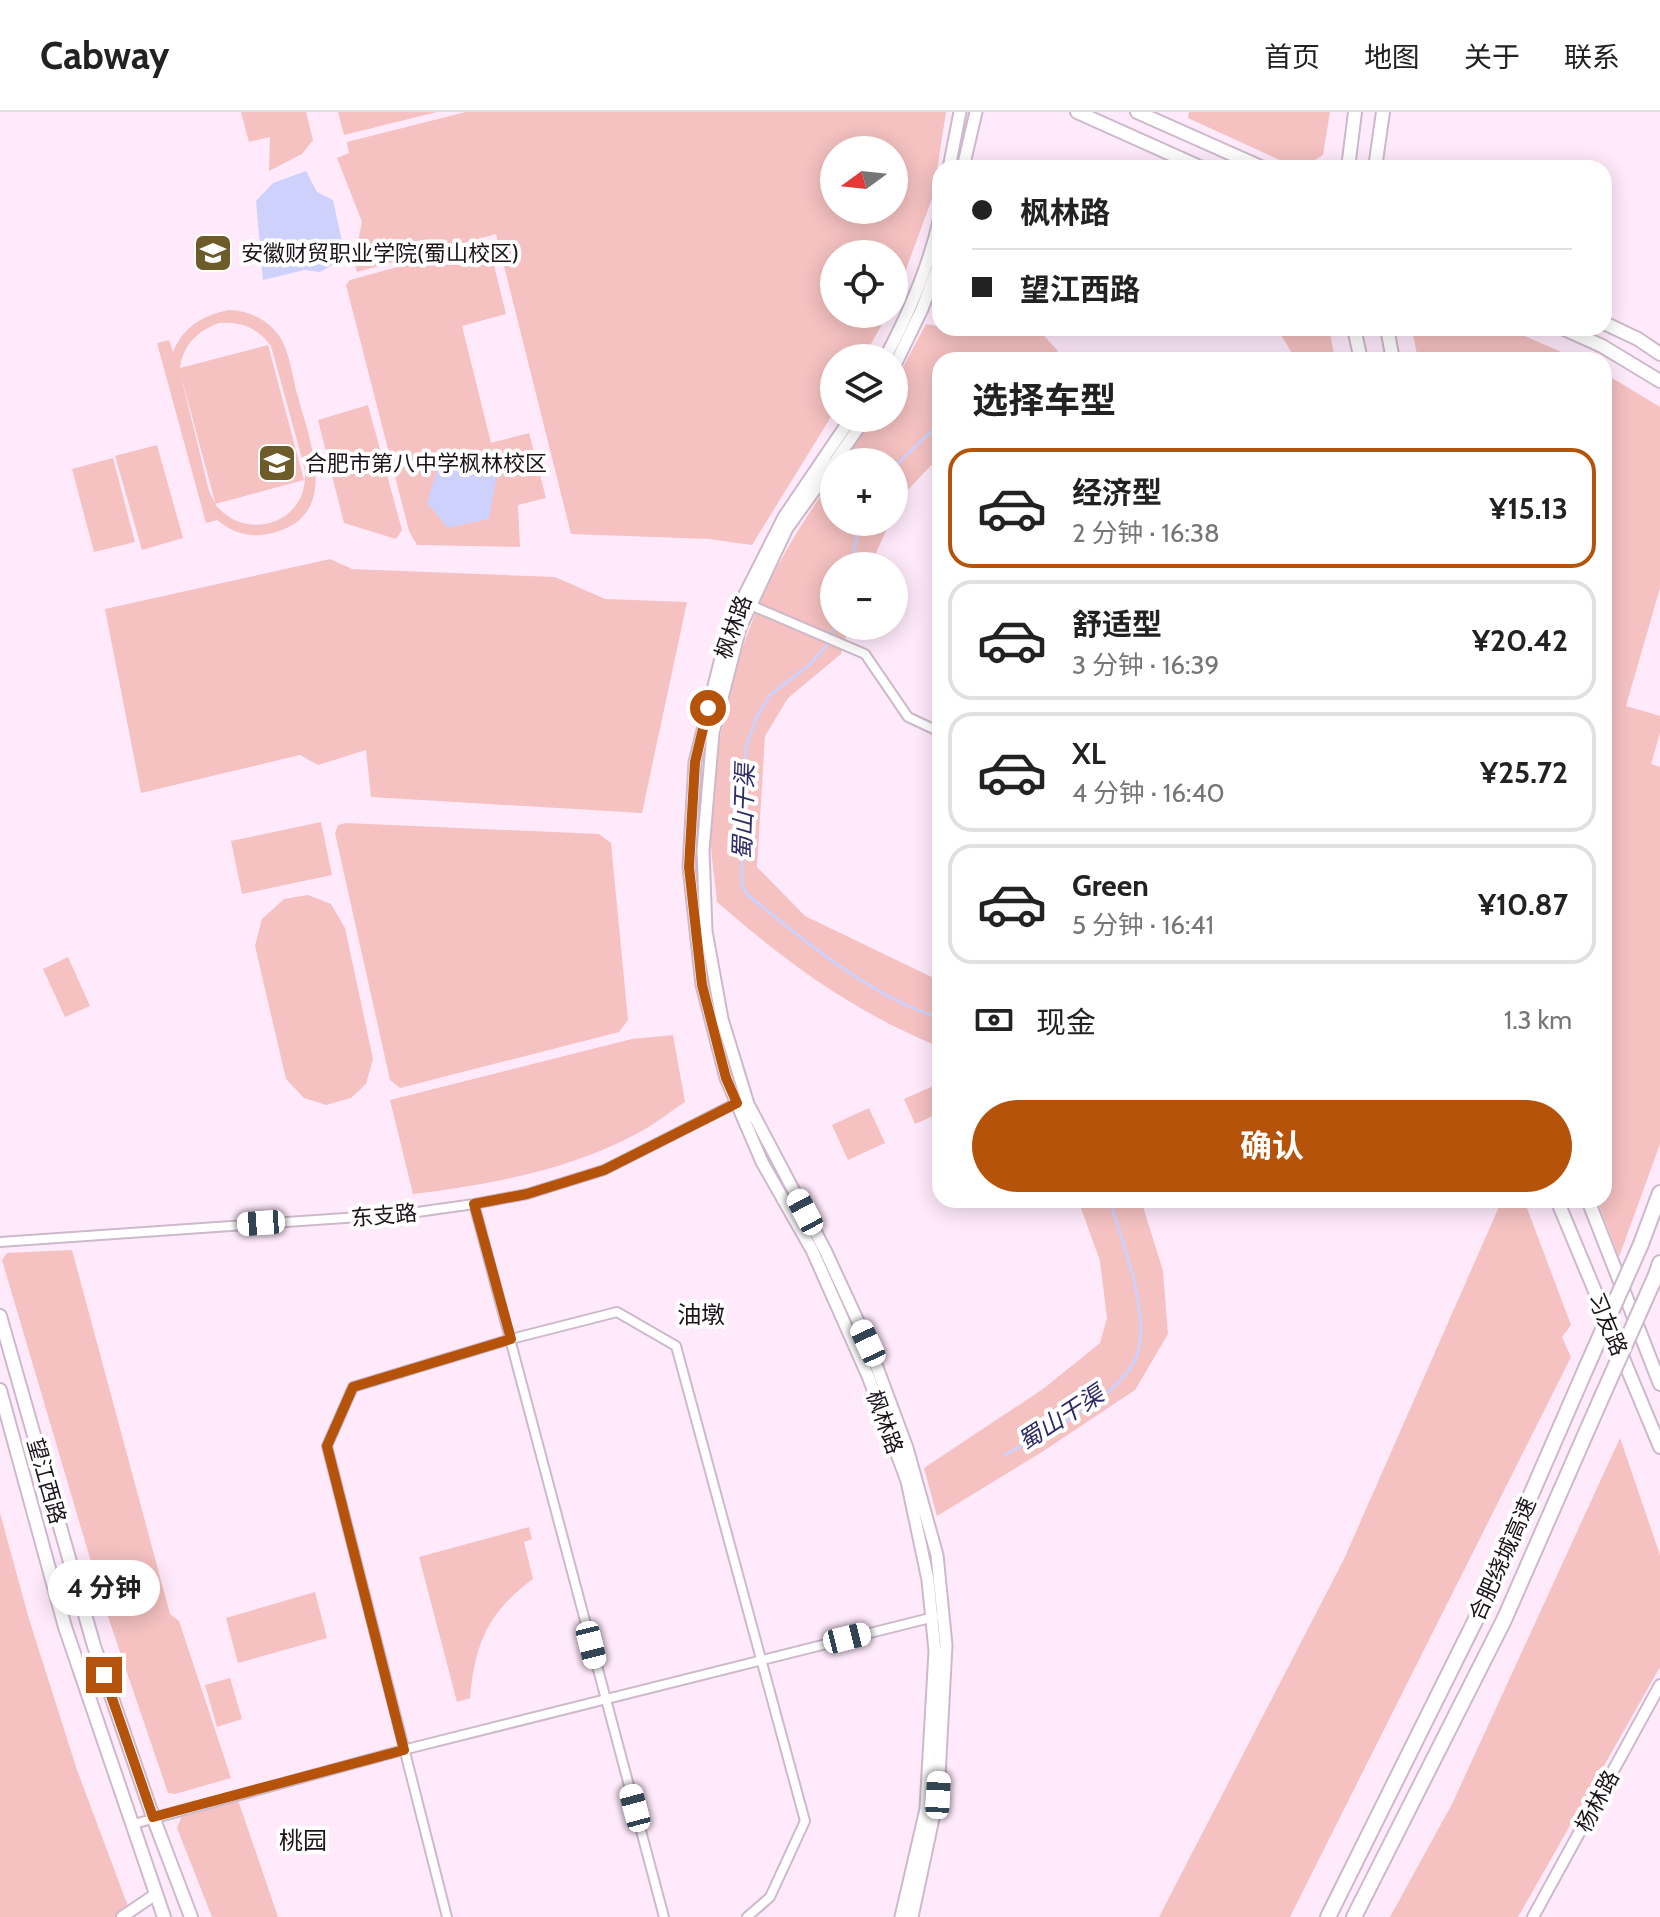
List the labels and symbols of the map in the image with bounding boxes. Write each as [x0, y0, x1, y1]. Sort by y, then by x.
north arrow [820, 136, 908, 224]
school or university icon: 安徽财贸职业学院(蜀山校区) [192, 232, 234, 274]
place label: 安徽财贸职业学院(蜀山校区) [241, 240, 519, 267]
school or university icon: 合肥市第八中学枫林校区 [256, 442, 298, 484]
place label: 合肥市第八中学枫林校区 [305, 450, 547, 477]
street label: 枫林路 [709, 592, 757, 663]
route start [690, 690, 726, 726]
water label: 蜀山干渠 [727, 761, 760, 860]
car [783, 1185, 827, 1239]
street label: 东支路 [350, 1199, 418, 1232]
car [236, 1209, 286, 1237]
street label: 习友路 [1582, 1289, 1633, 1360]
district label: 油墩 [677, 1300, 725, 1329]
car [847, 1316, 889, 1370]
water label: 蜀山干渠 [1013, 1378, 1111, 1456]
street label: 枫林路 [861, 1387, 909, 1458]
street label: 望江西路 [21, 1435, 72, 1527]
street label: 合肥绕城高速 [1463, 1493, 1542, 1625]
callout: 4 分钟 [48, 1559, 160, 1615]
car [574, 1619, 608, 1671]
car [821, 1621, 873, 1655]
route end [86, 1657, 122, 1693]
street label: 杨林路 [1570, 1766, 1625, 1837]
car [925, 1770, 951, 1820]
car [617, 1782, 653, 1834]
district label: 桃园 [279, 1826, 327, 1855]

